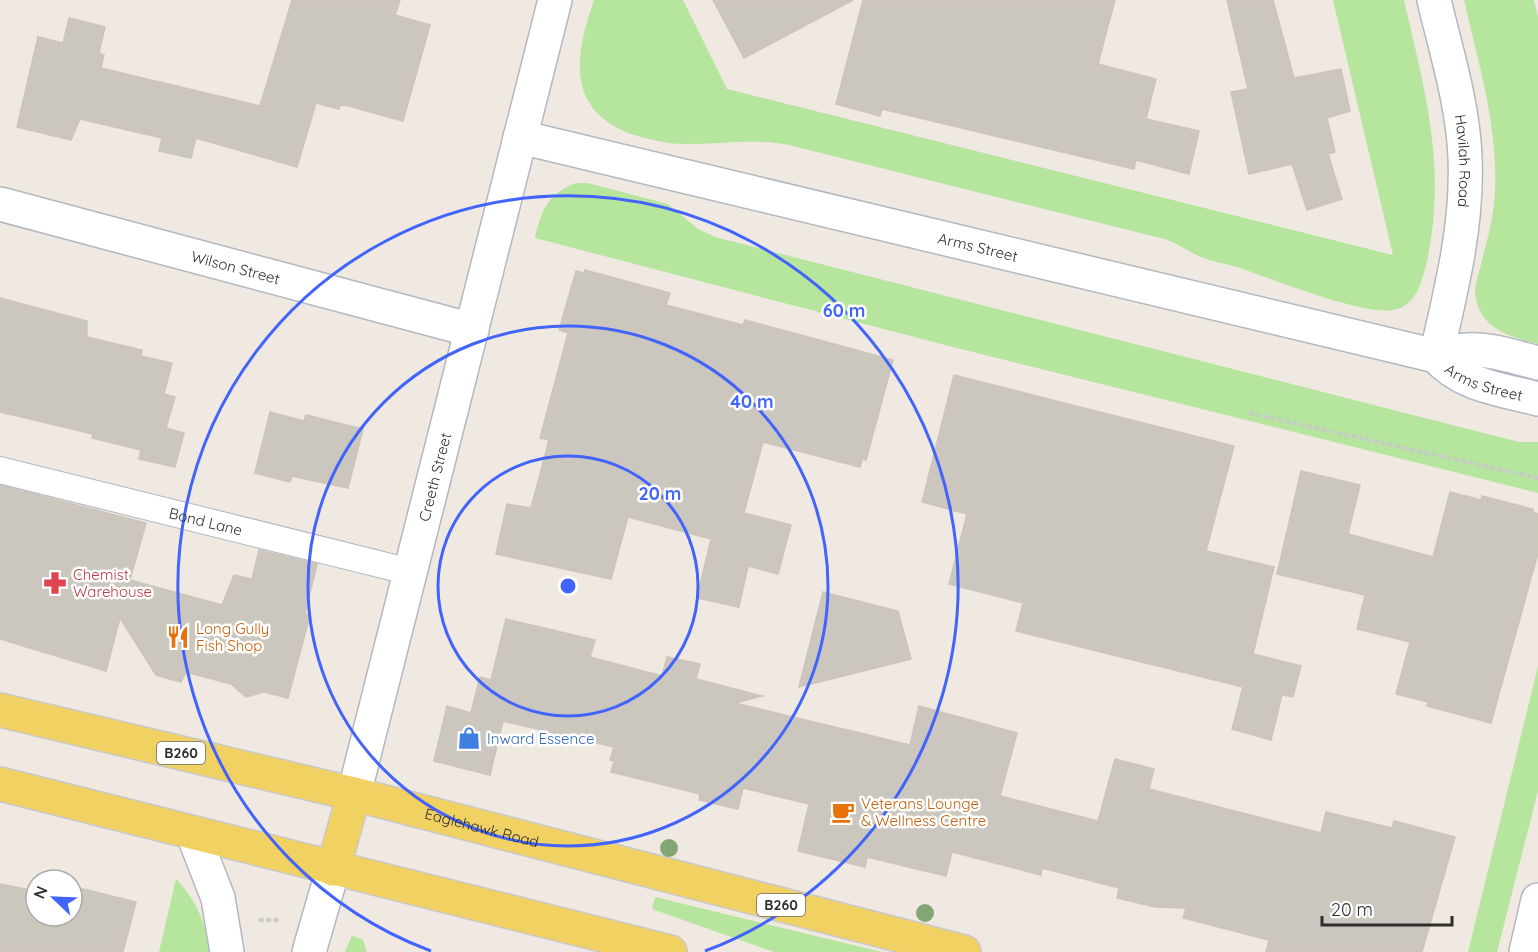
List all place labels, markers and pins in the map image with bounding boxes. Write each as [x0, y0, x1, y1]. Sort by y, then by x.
place label: Chemist Warehouse [73, 565, 152, 601]
pharmacy icon: Chemist Warehouse [42, 570, 68, 596]
centre of rings [558, 576, 578, 596]
place label: Long Gully Fish Shop [196, 619, 269, 655]
restaurant icon: Long Gully Fish Shop [165, 624, 191, 650]
shop icon: Inward Essence [456, 725, 482, 751]
place label: Inward Essence [487, 729, 594, 748]
place label: Veterans Lounge & Wellness Centre [861, 794, 986, 830]
cafe icon: Veterans Lounge & Wellness Centre [830, 799, 856, 825]

